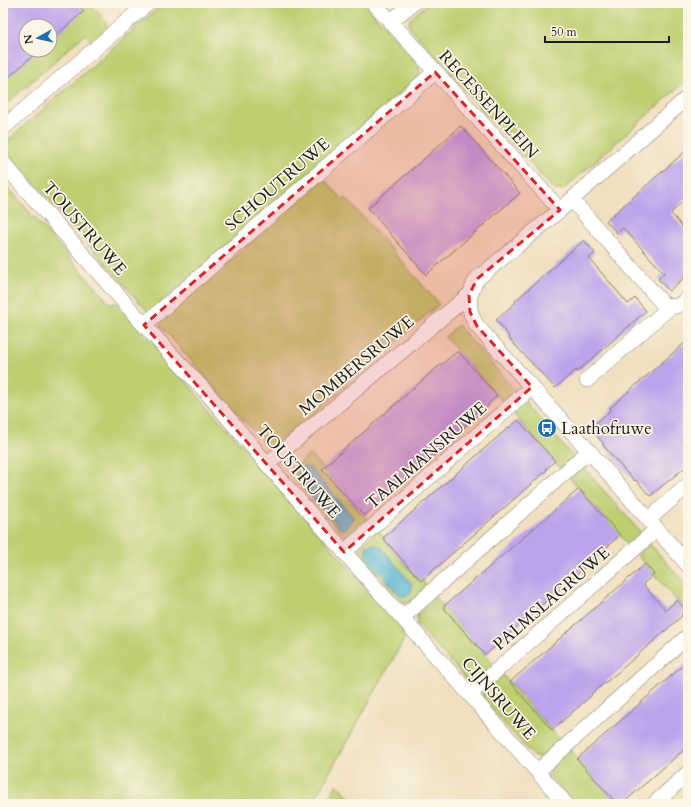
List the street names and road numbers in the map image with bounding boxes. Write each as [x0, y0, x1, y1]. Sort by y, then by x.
street label: RECESSENPLEIN [434, 45, 544, 164]
street label: SCHOUTRUWE [220, 132, 335, 236]
street label: TOUSTRUWE [38, 177, 132, 280]
street label: MOMBERSRUWE [294, 310, 419, 420]
street label: TAALMANSRUWE [361, 397, 492, 514]
street label: TOUSTRUWE [252, 420, 346, 523]
street label: PALMSLAGRUWE [488, 541, 615, 656]
street label: CIJNSRUWE [456, 652, 541, 745]

